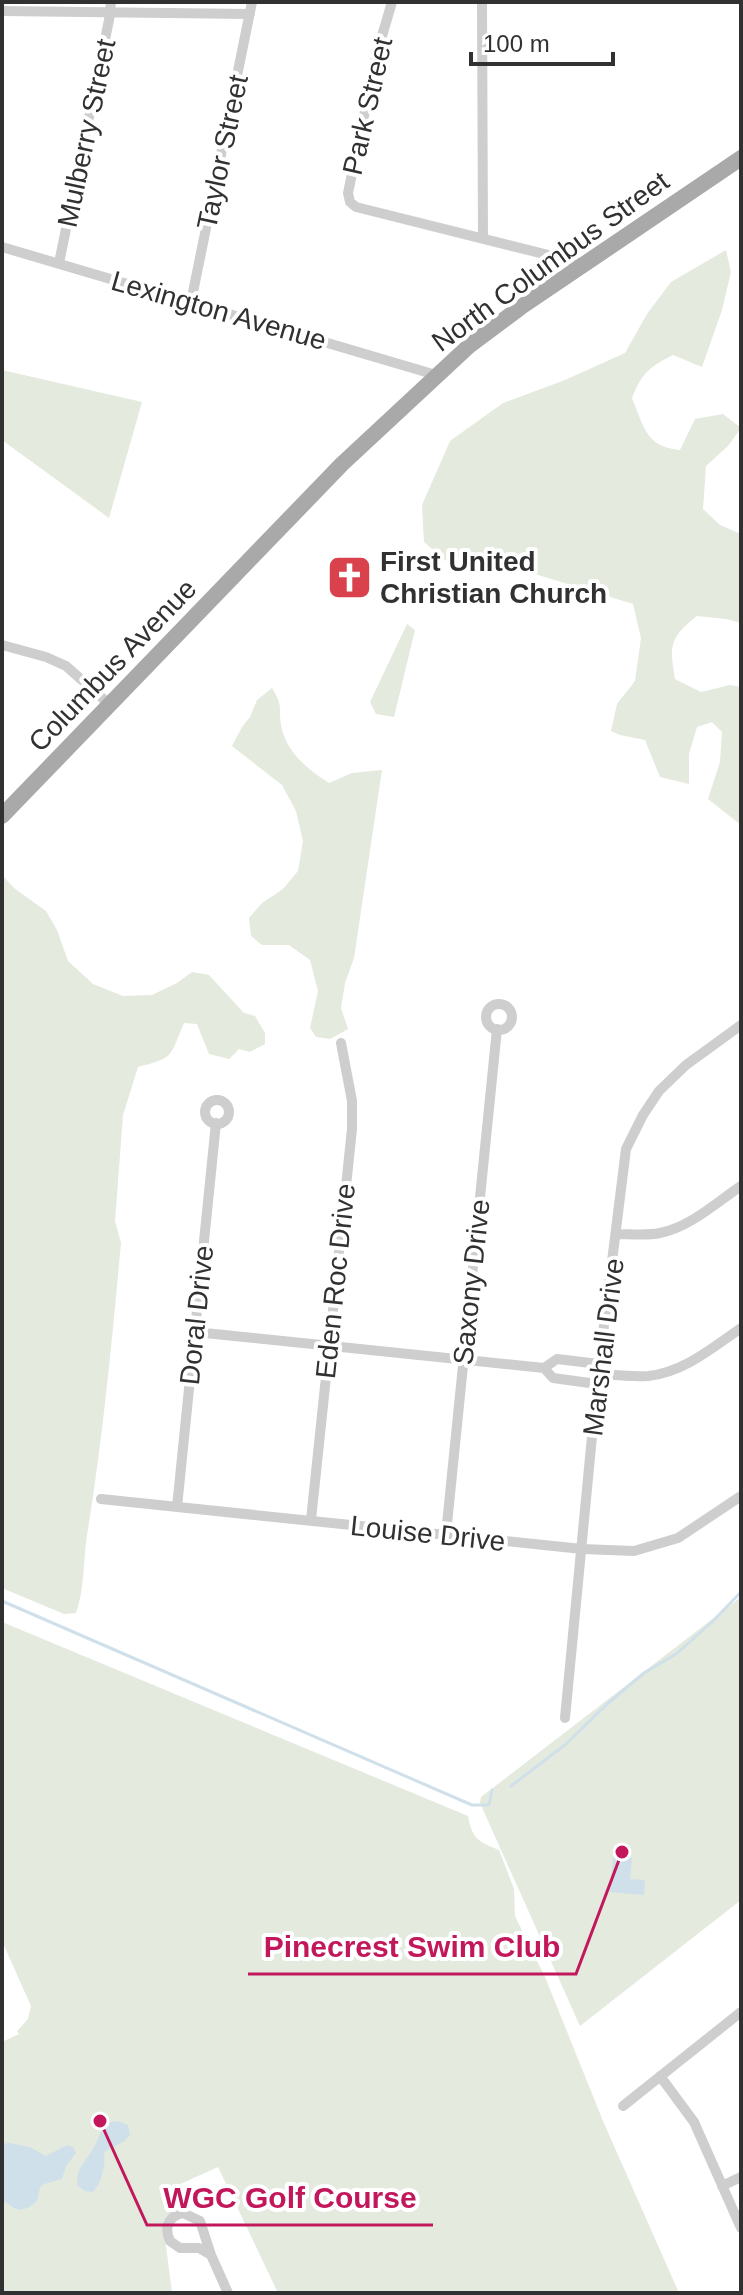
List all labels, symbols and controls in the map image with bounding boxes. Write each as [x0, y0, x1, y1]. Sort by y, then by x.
scale bar [471, 16, 613, 66]
text: 100 m [483, 30, 550, 57]
street label: Park Street [337, 34, 398, 178]
street label: Mulberry Street [51, 36, 122, 230]
street label: Taylor Street [191, 72, 254, 232]
street label: North Columbus Street [426, 165, 675, 358]
street label: Lexington Avenue [108, 265, 330, 356]
place label: First United Christian Church [380, 546, 607, 609]
church icon: First United Christian Church [325, 553, 373, 601]
street label: Columbus Avenue [22, 573, 202, 758]
street label: Eden Roc Drive [310, 1182, 361, 1380]
street label: Saxony Drive [447, 1198, 496, 1366]
street label: Doral Drive [174, 1244, 219, 1386]
street label: Marshall Drive [577, 1256, 630, 1438]
street label: Louise Drive [349, 1510, 507, 1557]
callout: Pinecrest Swim Club [248, 1920, 576, 1974]
text: Pinecrest Swim Club [264, 1930, 560, 1963]
callout: WGC Golf Course [147, 2171, 433, 2225]
text: WGC Golf Course [163, 2181, 417, 2214]

